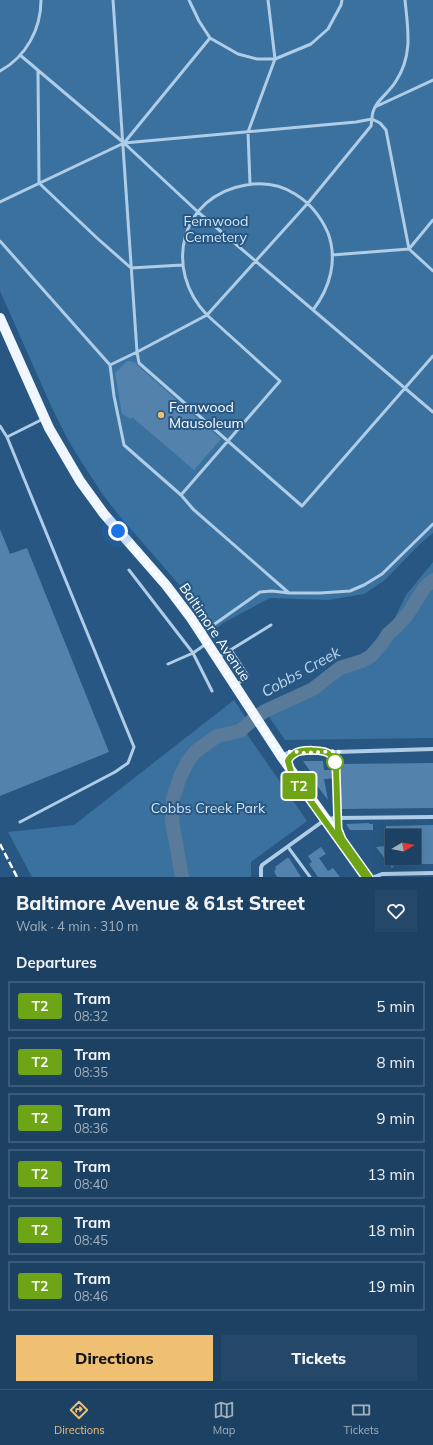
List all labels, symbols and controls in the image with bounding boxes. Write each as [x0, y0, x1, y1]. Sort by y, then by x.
park label: Fernwood Cemetery [184, 212, 248, 246]
place label: Fernwood Mausoleum [169, 398, 244, 432]
marker: Fernwood Mausoleum [156, 410, 166, 420]
your location [108, 521, 128, 541]
street label: Baltimore Avenue [175, 579, 255, 685]
water label: Cobbs Creek [258, 641, 345, 701]
unlabelled marker [326, 753, 344, 771]
line badge: T2 [281, 773, 317, 799]
text: T2 [290, 777, 308, 795]
park label: Cobbs Creek Park [151, 799, 266, 817]
north arrow [385, 829, 421, 865]
map controls [385, 829, 421, 865]
button: heart [375, 890, 417, 932]
text: Baltimore Avenue & 61st Street [16, 891, 305, 915]
text: Walk · 4 min · 310 m [16, 918, 138, 934]
text: Departures [16, 953, 97, 972]
text: Tram [74, 989, 111, 1008]
text: T2 [31, 997, 49, 1015]
text: 5 min [377, 997, 415, 1016]
text: 08:32 [74, 1008, 108, 1024]
text: Tram [74, 1045, 111, 1064]
text: T2 [31, 1053, 49, 1071]
text: 8 min [377, 1053, 415, 1072]
text: 08:35 [74, 1064, 108, 1080]
text: Tram [74, 1101, 111, 1120]
text: T2 [31, 1109, 49, 1127]
text: 9 min [377, 1109, 415, 1128]
text: 08:36 [74, 1120, 108, 1136]
text: Tram [74, 1157, 111, 1176]
text: T2 [31, 1165, 49, 1183]
text: 13 min [368, 1165, 415, 1184]
text: 08:40 [74, 1176, 108, 1192]
text: Tram [74, 1213, 111, 1232]
text: T2 [31, 1221, 49, 1239]
text: 18 min [368, 1221, 415, 1240]
text: 08:45 [74, 1232, 108, 1248]
text: Tram [74, 1269, 111, 1288]
text: T2 [31, 1277, 49, 1295]
text: 19 min [368, 1277, 415, 1296]
text: 08:46 [74, 1288, 108, 1304]
button: Directions [16, 1335, 213, 1381]
button: Tickets [221, 1335, 417, 1381]
tab: Directions [54, 1399, 105, 1437]
tab: Map [213, 1399, 235, 1437]
tab: Tickets [343, 1399, 379, 1437]

